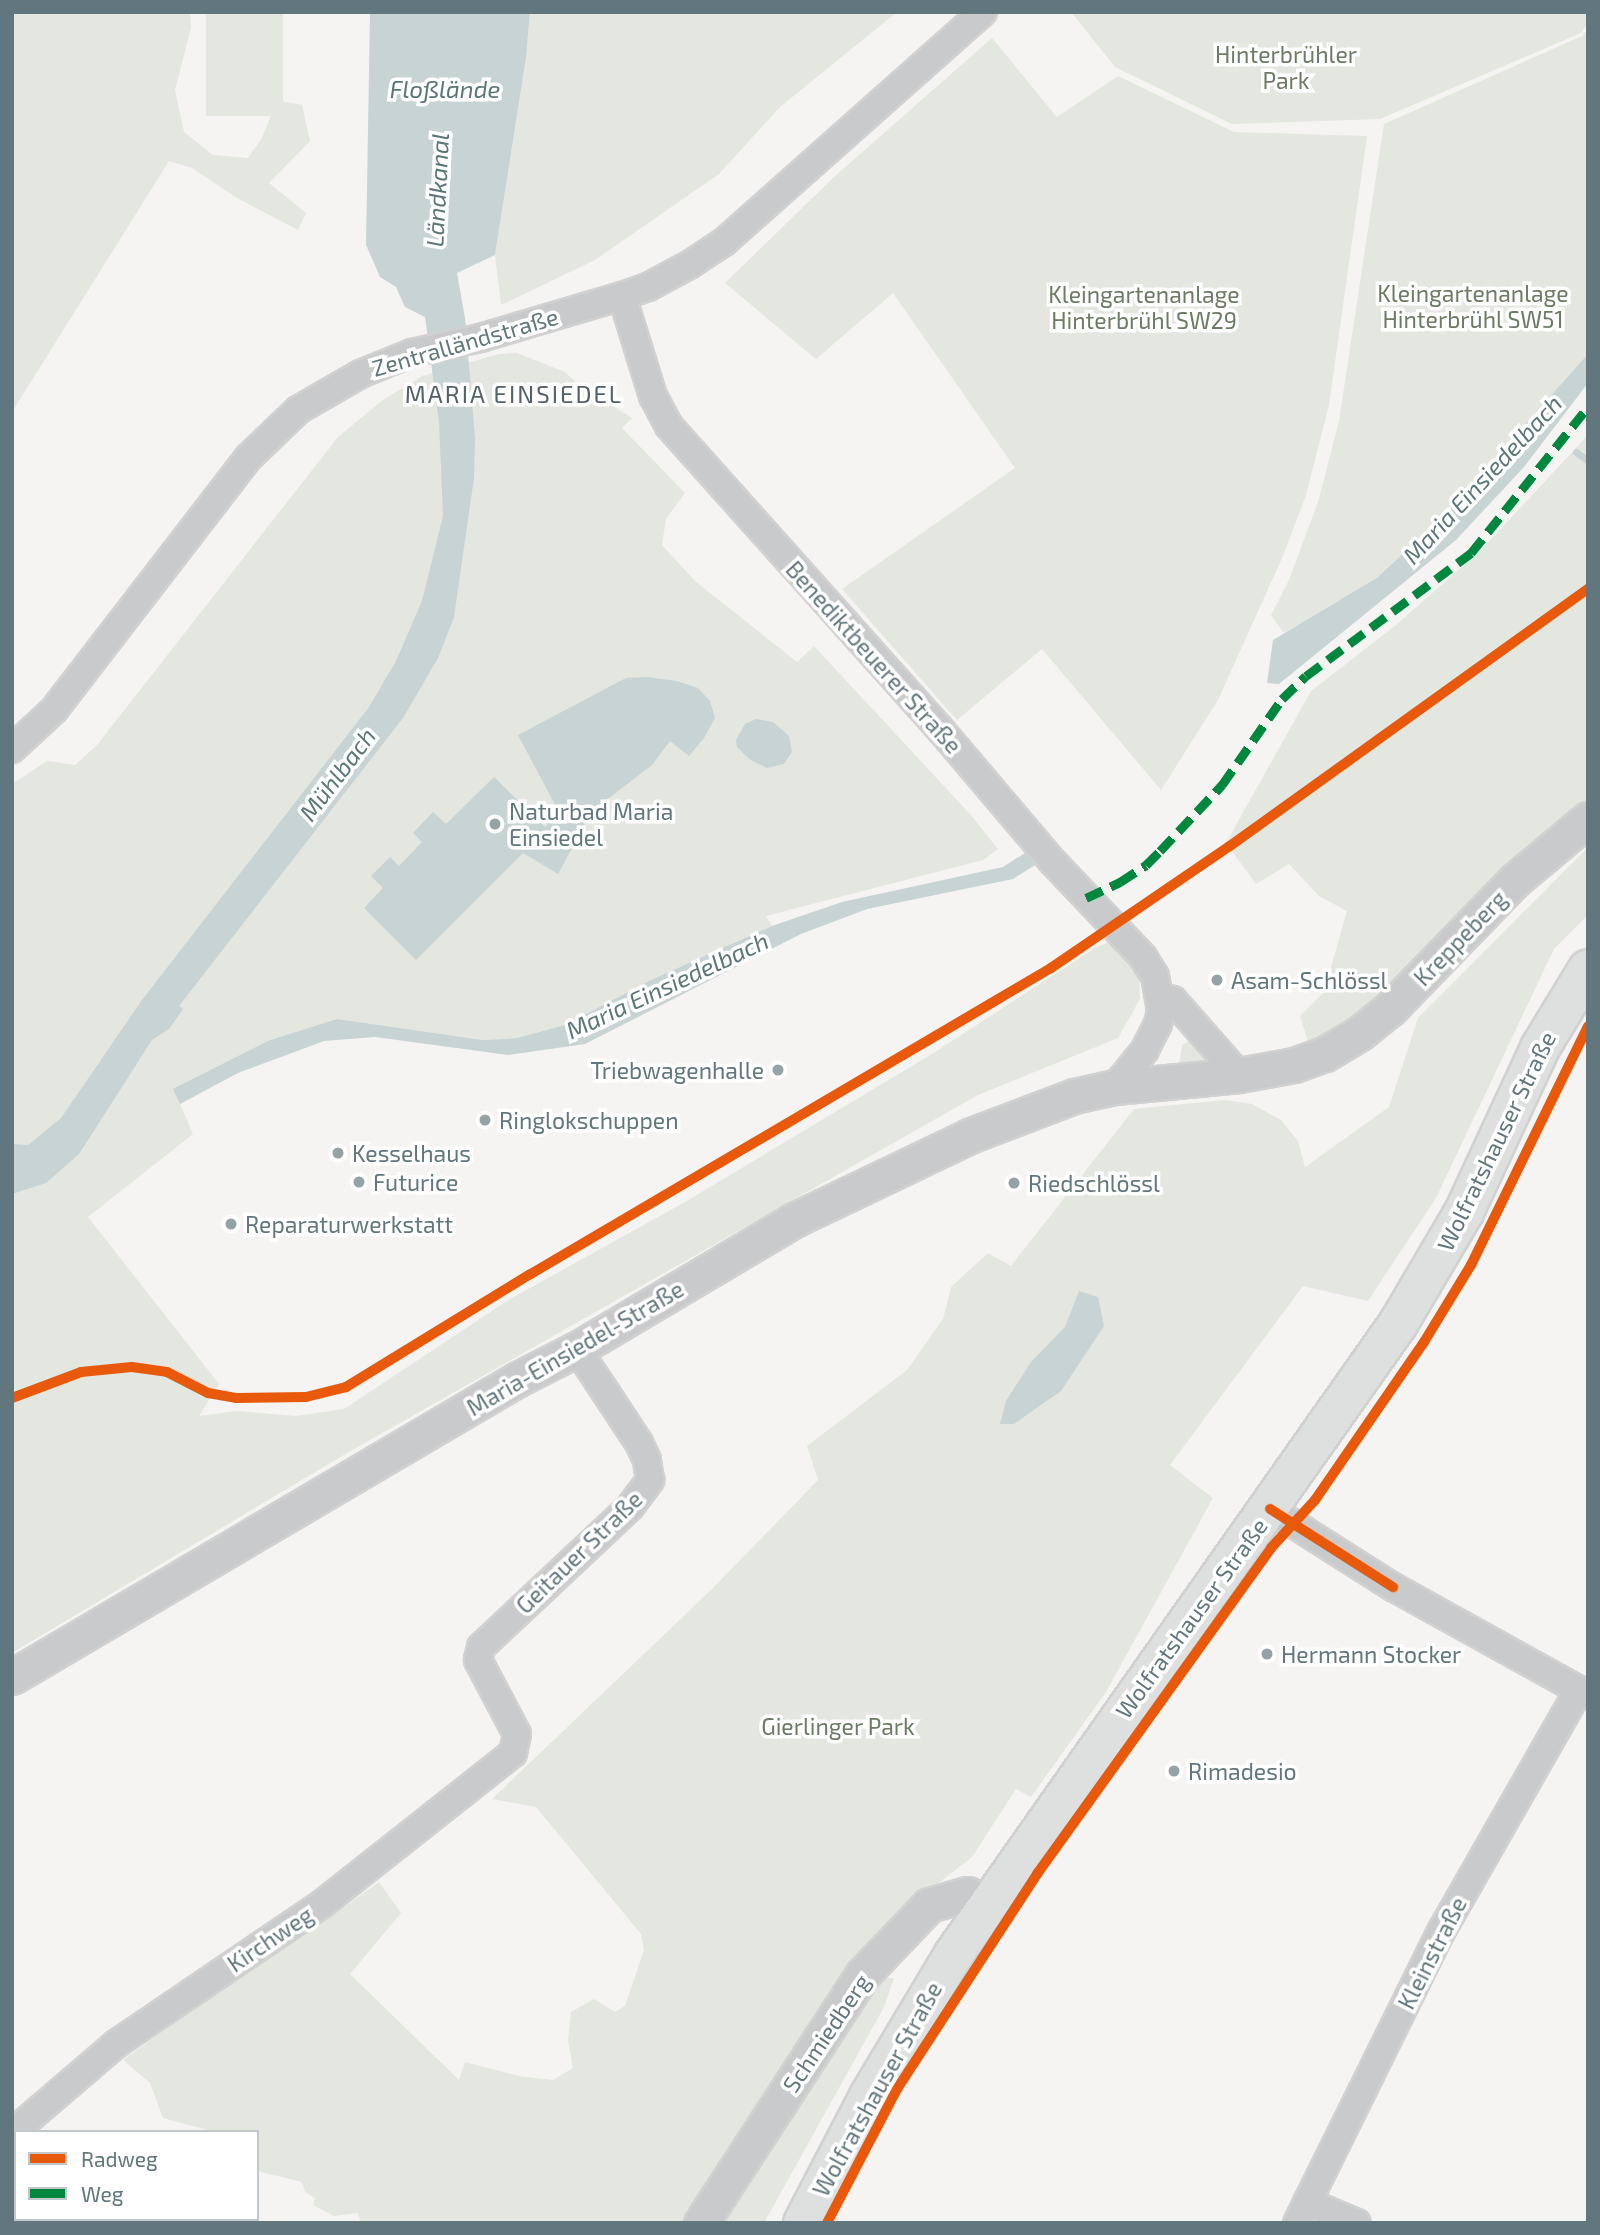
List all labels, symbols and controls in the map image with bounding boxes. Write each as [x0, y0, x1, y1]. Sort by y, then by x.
park label: Hinterbrühler Park [1215, 40, 1357, 94]
water label: Floßlände [390, 75, 500, 103]
water label: Ländkanal [420, 132, 454, 248]
park label: Kleingartenanlage Hinterbrühl SW51 [1377, 279, 1569, 333]
park label: Kleingartenanlage Hinterbrühl SW29 [1048, 280, 1240, 334]
street label: Zentralländstraße [369, 302, 561, 382]
district label: MARIA EINSIEDEL [406, 380, 622, 408]
water label: Maria Einsiedelbach [1396, 389, 1568, 569]
street label: Benediktbeuerer Straße [780, 555, 968, 759]
water label: Mühlbach [293, 722, 381, 826]
place label: Naturbad Maria Einsiedel [509, 797, 673, 851]
marker: Naturbad Maria Einsiedel [487, 816, 503, 832]
street label: Kreppeberg [1408, 885, 1512, 991]
water label: Maria Einsiedelbach [561, 925, 773, 1045]
place label: Asam-Schlössl [1231, 966, 1387, 994]
marker: Asam-Schlössl [1209, 972, 1225, 988]
street label: Wolfratshauser Straße [1431, 1027, 1561, 1255]
place label: Triebwagenhalle [590, 1056, 764, 1084]
marker: Triebwagenhalle [770, 1062, 786, 1078]
place label: Ringlokschuppen [499, 1106, 679, 1134]
marker: Ringlokschuppen [477, 1112, 493, 1128]
place label: Kesselhaus [352, 1139, 471, 1167]
marker: Kesselhaus [330, 1145, 346, 1161]
place label: Futurice [373, 1168, 458, 1196]
place label: Riedschlössl [1028, 1169, 1160, 1197]
marker: Futurice [351, 1174, 367, 1190]
marker: Riedschlössl [1006, 1175, 1022, 1191]
place label: Reparaturwerkstatt [245, 1210, 453, 1238]
marker: Reparaturwerkstatt [223, 1216, 239, 1232]
street label: Maria-Einsiedel-Straße [462, 1275, 688, 1421]
street label: Geitauer Straße [510, 1485, 648, 1619]
street label: Wolfratshauser Straße [1109, 1512, 1273, 1724]
place label: Hermann Stocker [1281, 1640, 1461, 1668]
marker: Hermann Stocker [1259, 1646, 1275, 1662]
park label: Gierlinger Park [761, 1712, 915, 1740]
place label: Rimadesio [1188, 1757, 1297, 1785]
marker: Rimadesio [1166, 1763, 1182, 1779]
street label: Kleinstraße [1392, 1892, 1472, 2014]
street label: Kirchweg [222, 1900, 318, 1978]
street label: Schmiedberg [776, 1969, 876, 2097]
street label: Wolfratshauser Straße [807, 1977, 947, 2201]
legend [14, 2130, 259, 2221]
text: Radweg [81, 2146, 158, 2171]
text: Weg [81, 2181, 124, 2206]

